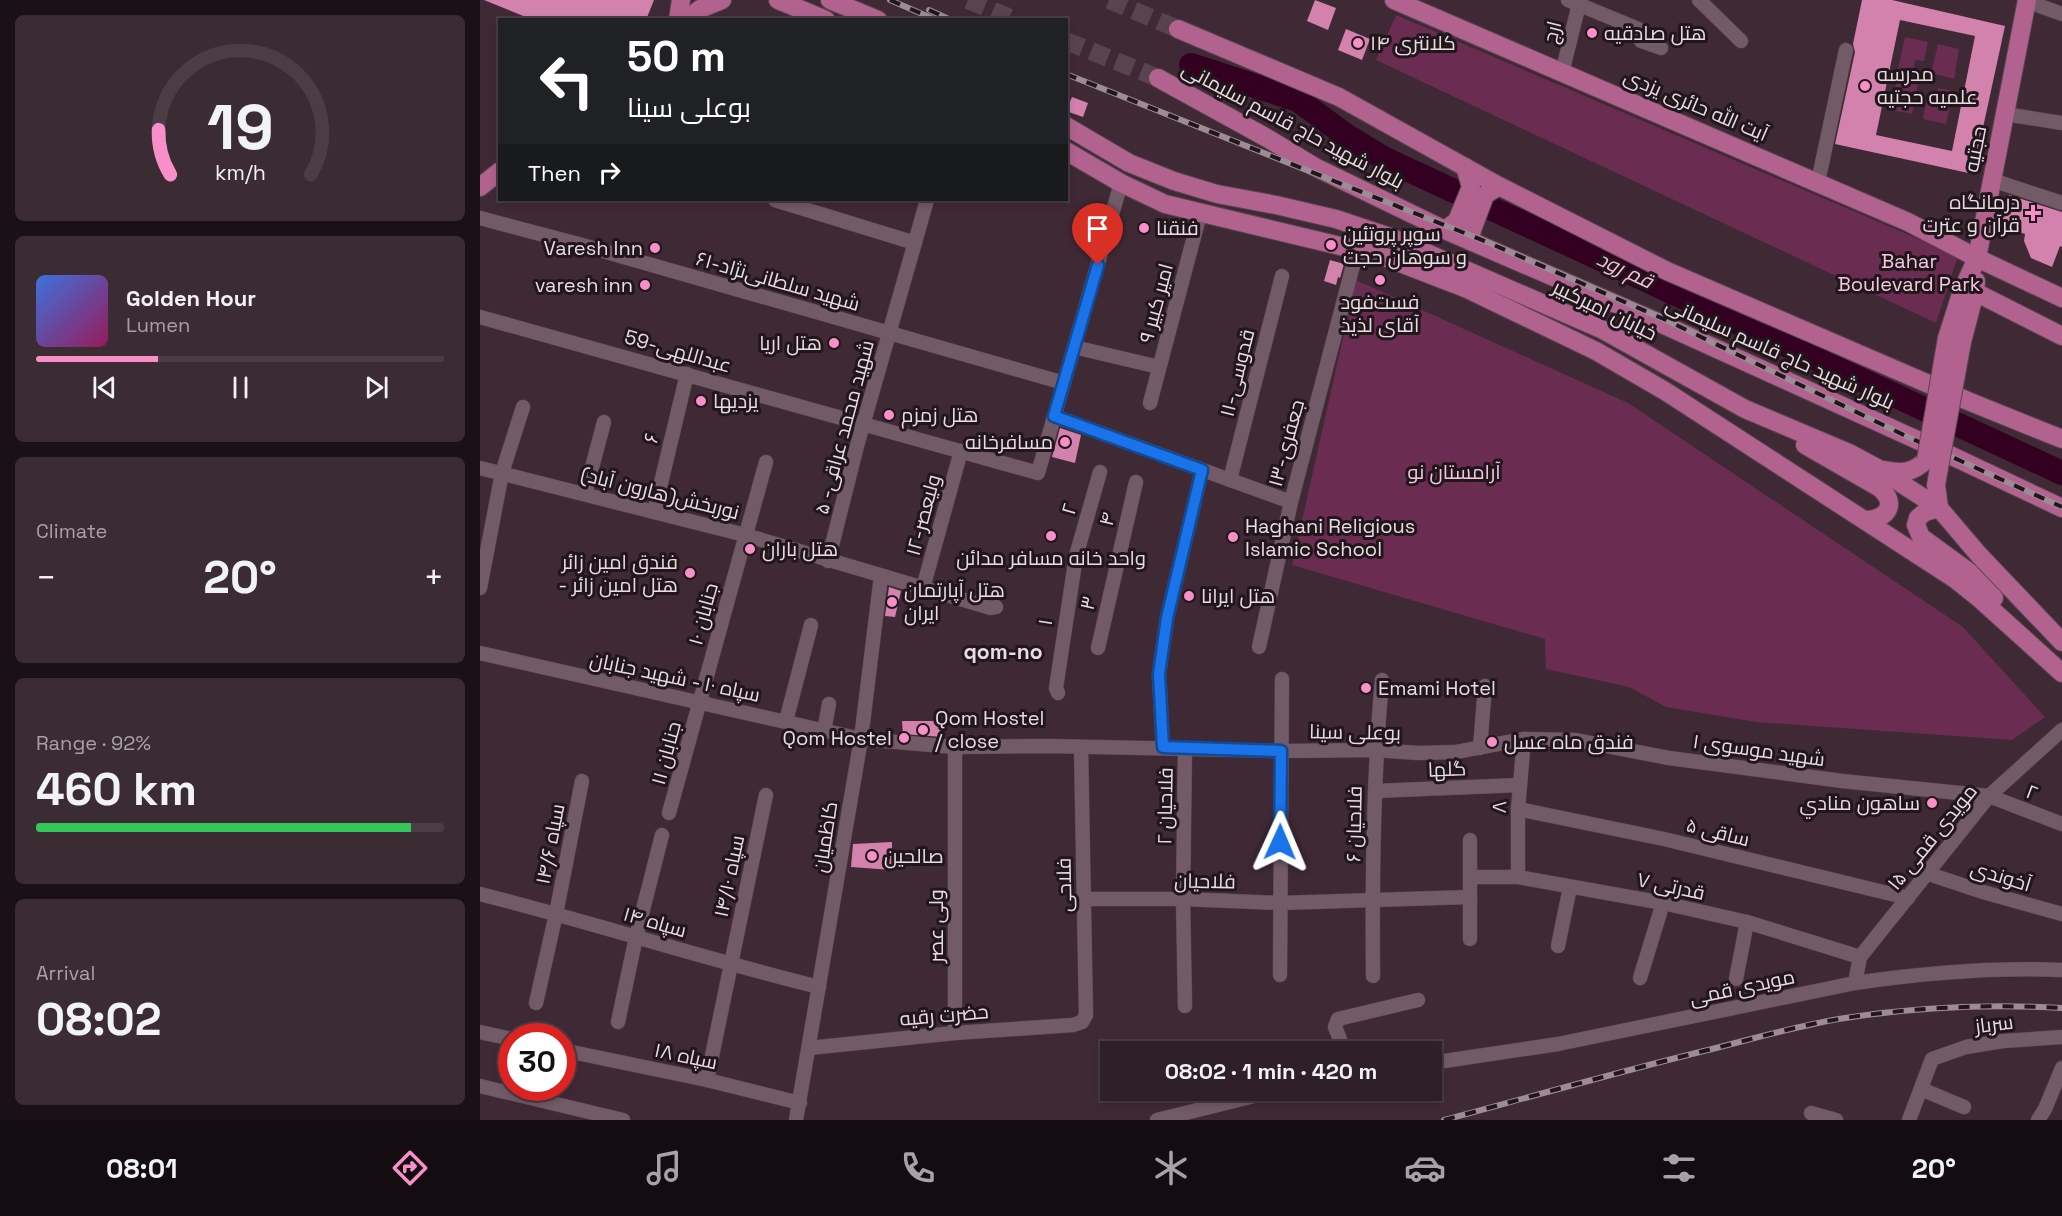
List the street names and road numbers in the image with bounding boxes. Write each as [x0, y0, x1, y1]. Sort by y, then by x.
street label: ارج [1537, 18, 1568, 46]
street label: بلوار شهید حاج قاسم سلیمانی [1177, 55, 1409, 196]
street label: آیت الله‌ حائری‌ یزدی [1620, 63, 1773, 147]
street label: حجتیه [1958, 124, 1992, 174]
street label: شهید سلطانی‌نژاد-۶۱ [693, 245, 863, 317]
street label: امیر کبیر ۹ [1133, 261, 1179, 345]
street label: خیابان امیرکبیر [1548, 273, 1661, 346]
street label: بلوار شهید حاج قاسم سلیمانی [1661, 291, 1899, 416]
street label: عبداللهی-59 [622, 323, 734, 379]
street label: قدوسی-۱۱ [1214, 326, 1260, 420]
street label: شهید محمد عراقی- ۵ [808, 337, 880, 517]
street label: جعفری-۱۳ [1262, 396, 1310, 490]
street label: ۶ [637, 430, 665, 446]
street label: نوربخش(هارون آباد) [578, 461, 742, 525]
street label: ولیعصر-۱۲ [900, 471, 946, 559]
street label: ۲ [1055, 500, 1083, 518]
street label: ۴ [1093, 510, 1121, 528]
street label: جنابان ۱۰ [682, 580, 724, 648]
street label: ۳ [1074, 593, 1102, 613]
street label: ۱ [1032, 617, 1058, 627]
street label: سپاه ۱۰ - شهید جنابان [587, 646, 763, 708]
street label: جنابان ۱۱ [645, 718, 687, 788]
street label: بوعلی سینا [1309, 718, 1401, 746]
street label: شهید موسوی ۱ [1691, 728, 1827, 772]
street label: گلها [1427, 755, 1467, 783]
street label: فلاحیان ۲ [1151, 767, 1179, 845]
street label: ۲ [2022, 778, 2042, 806]
street label: مویدی قمی ۱۵ [1881, 779, 1983, 895]
street label: فلاحیان ۶ [1340, 786, 1368, 862]
street label: کاظمیان [807, 799, 843, 875]
street label: ۸ [1486, 800, 1512, 814]
street label: سپاه ۱۴/۶ [529, 801, 571, 887]
street label: ساقی ۵ [1684, 812, 1752, 852]
street label: سپاه ۱۴/۱۰ [708, 833, 750, 919]
street label: آخوندی [1968, 855, 2035, 898]
street label: فلاحی [1051, 858, 1077, 912]
street label: قدرتی ۷ [1635, 866, 1707, 906]
street label: فلاحیان [1174, 867, 1236, 895]
street label: ولی عصر [923, 889, 949, 964]
street label: سپاه ۱۴ [620, 901, 690, 943]
street label: مویدی قمی [1687, 963, 1797, 1011]
street label: حضرت رقیه [898, 998, 990, 1032]
street label: سرباز [1972, 1009, 2015, 1039]
street label: سپاه ۱۸ [652, 1037, 720, 1075]

